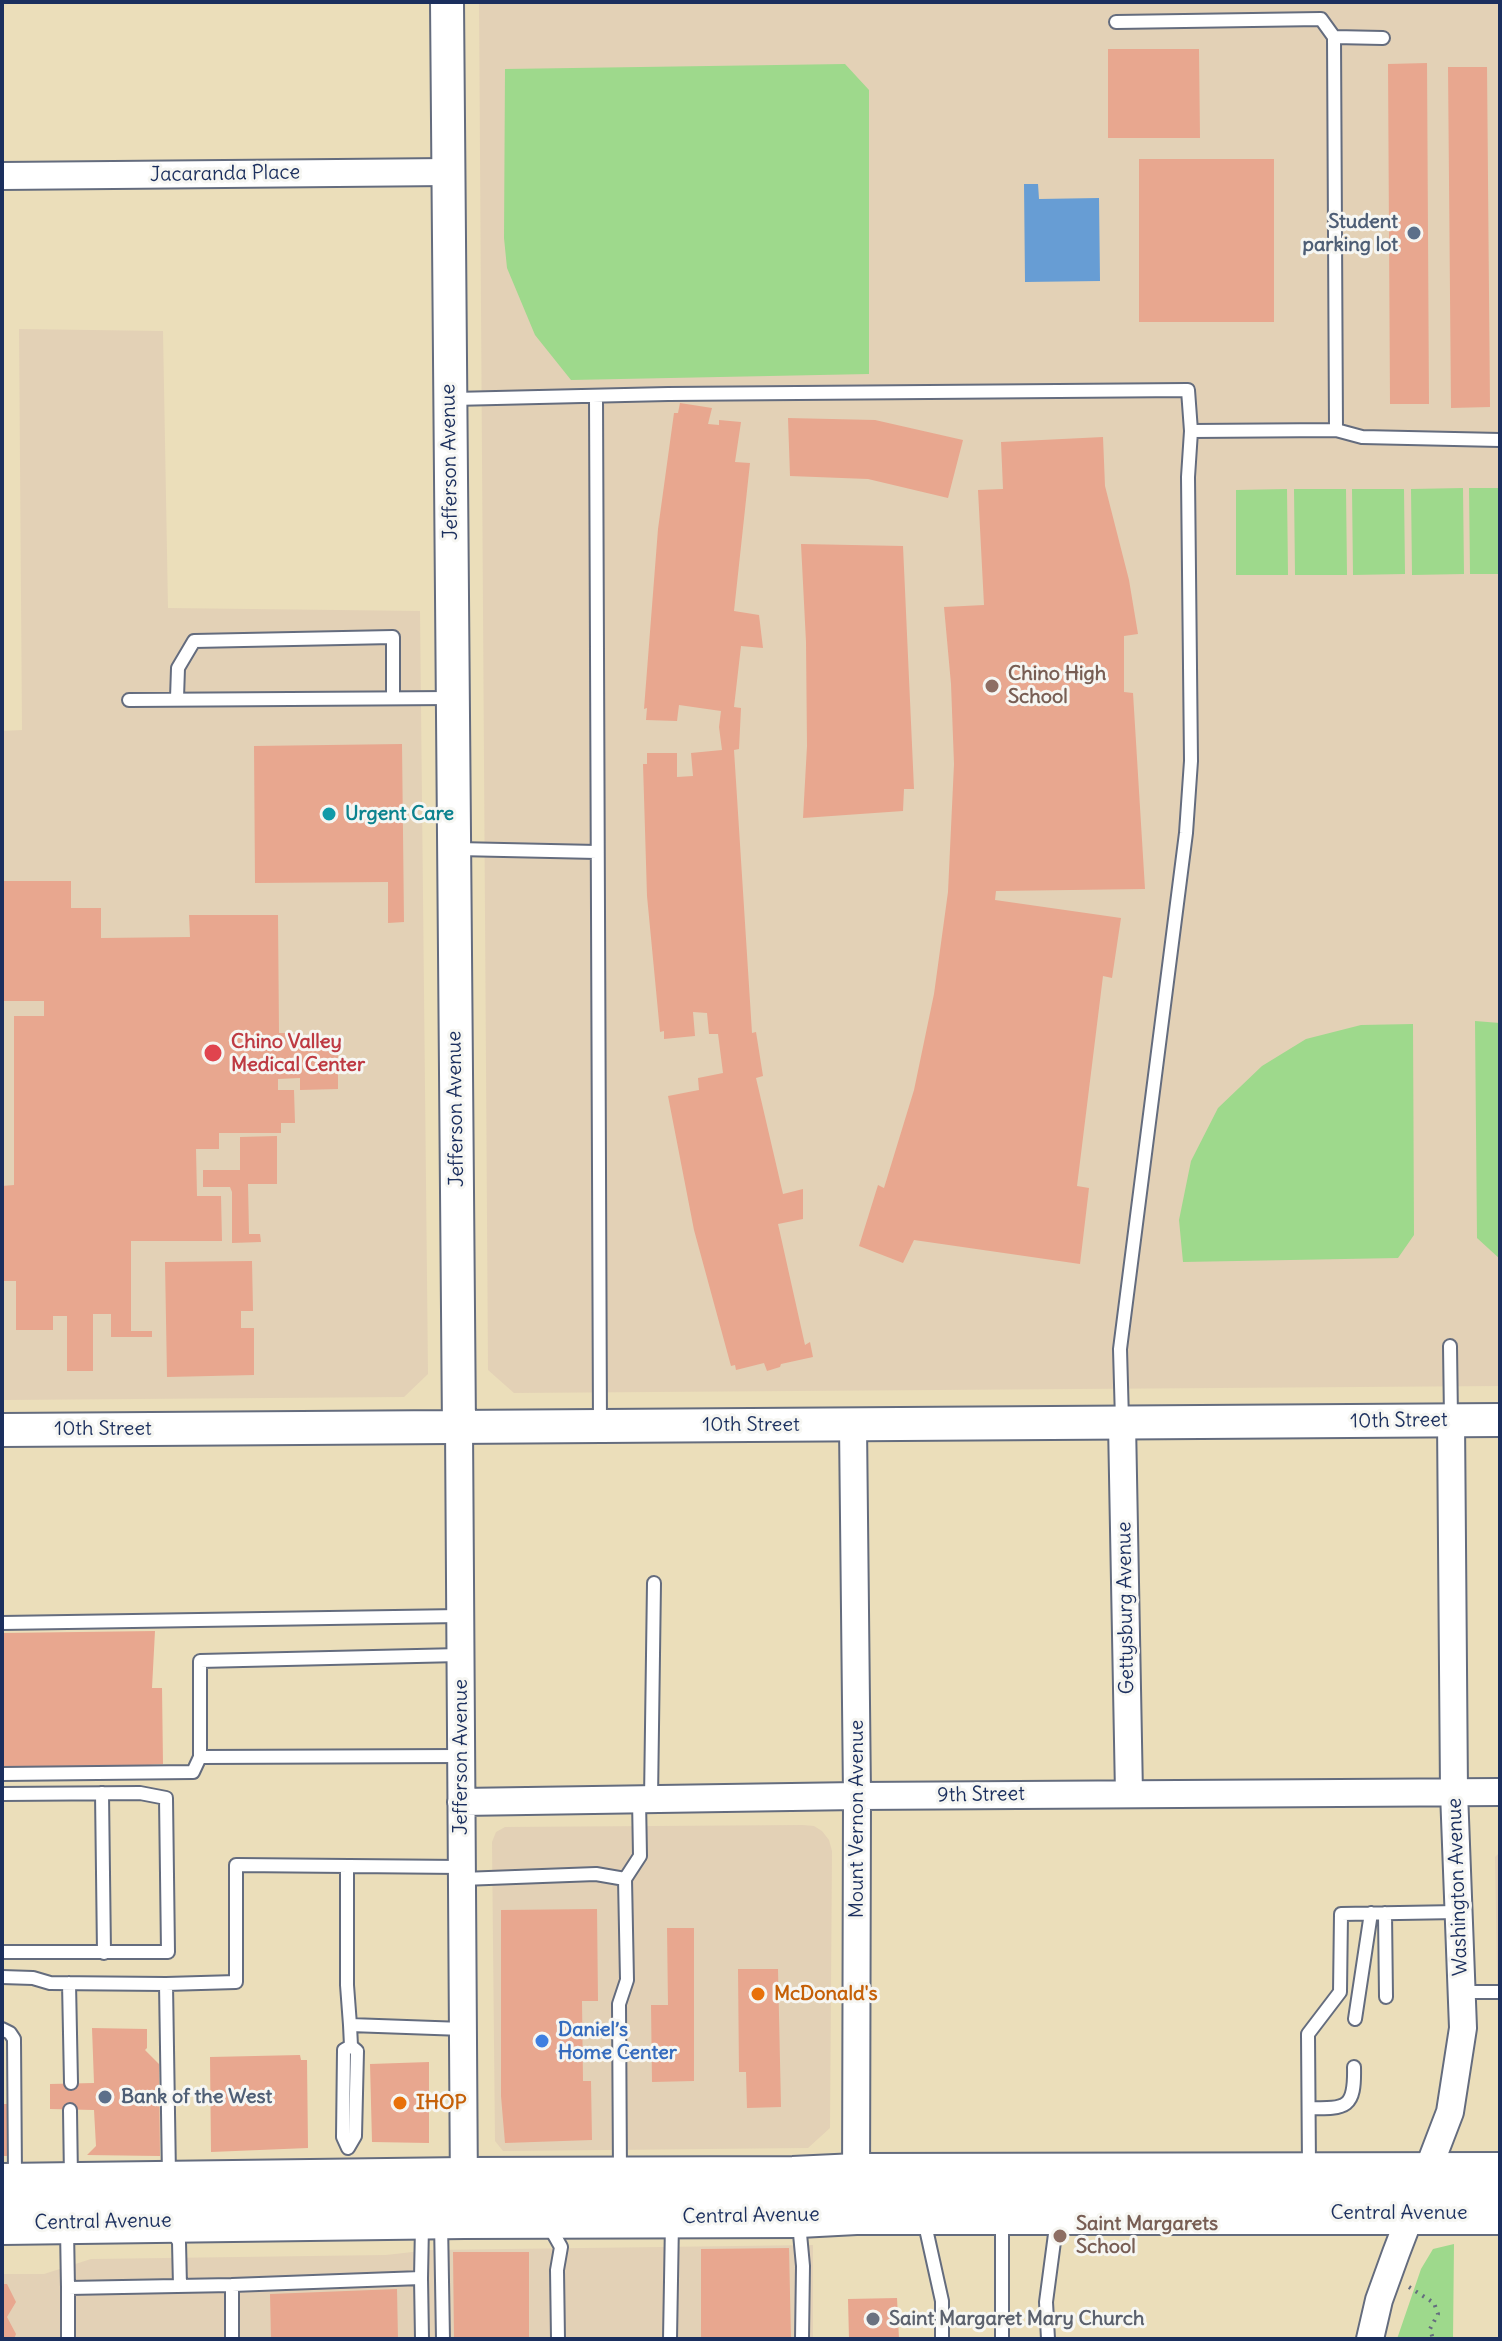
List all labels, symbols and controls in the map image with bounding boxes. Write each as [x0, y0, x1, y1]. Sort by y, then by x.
street label: Jacaranda Place [150, 161, 300, 187]
place label: Student parking lot [1303, 210, 1398, 257]
marker: Student parking lot [1405, 224, 1423, 242]
street label: Jefferson Avenue [437, 384, 463, 540]
place label: Chino High School [1008, 662, 1106, 709]
marker: Chino High School [983, 677, 1001, 695]
place label: Urgent Care [345, 802, 454, 826]
marker: Urgent Care [320, 805, 338, 823]
place label: Chino Valley Medical Center [231, 1030, 365, 1077]
street label: Jefferson Avenue [443, 1031, 469, 1187]
marker: Chino Valley Medical Center [202, 1042, 224, 1064]
street label: 10th Street [1350, 1408, 1448, 1434]
street label: 10th Street [702, 1413, 800, 1437]
street label: 10th Street [54, 1417, 152, 1441]
street label: Gettysburg Avenue [1112, 1521, 1140, 1695]
street label: Jefferson Avenue [449, 1679, 473, 1835]
street label: Mount Vernon Avenue [845, 1720, 869, 1918]
street label: 9th Street [937, 1782, 1025, 1808]
street label: Washington Avenue [1443, 1798, 1473, 1976]
place label: McDonald's [774, 1982, 878, 2006]
marker: McDonald's [749, 1985, 767, 2003]
place label: Daniel’s Home Center [558, 2018, 677, 2065]
marker: Daniel’s Home Center [533, 2032, 551, 2050]
place label: Bank of the West [121, 2085, 272, 2109]
marker: Bank of the West [96, 2088, 114, 2106]
place label: IHOP [416, 2091, 467, 2115]
marker: IHOP [391, 2094, 409, 2112]
street label: Central Avenue [1330, 2201, 1468, 2225]
street label: Central Avenue [682, 2203, 820, 2229]
street label: Central Avenue [34, 2209, 172, 2235]
place label: Saint Margarets School [1076, 2212, 1218, 2259]
marker: Saint Margarets School [1051, 2227, 1069, 2245]
place label: Saint Margaret Mary Church [889, 2307, 1145, 2331]
marker: Saint Margaret Mary Church [864, 2310, 882, 2328]

